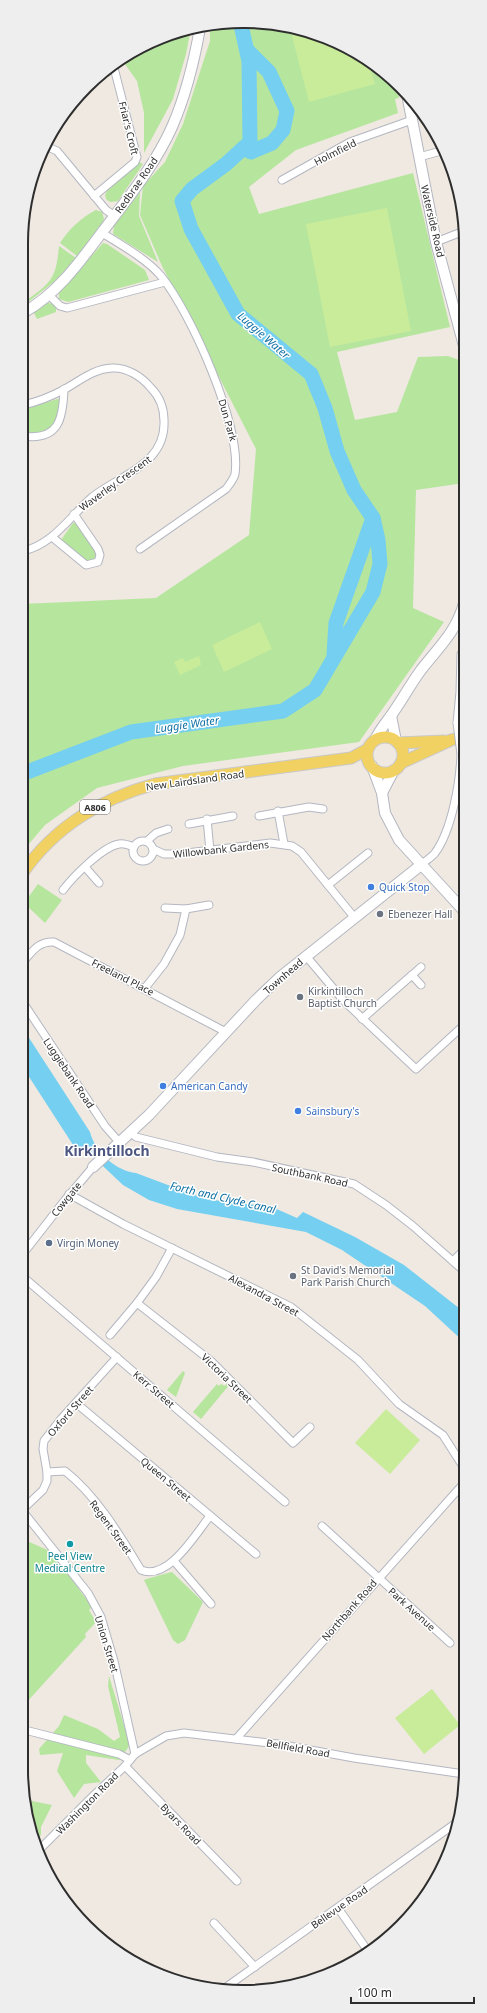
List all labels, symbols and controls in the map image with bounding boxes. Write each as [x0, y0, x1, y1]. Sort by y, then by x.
street label: Friar's Croft [116, 100, 143, 157]
street label: Holmfield [311, 135, 359, 169]
street label: Redbrae Road [111, 154, 161, 216]
street label: Waterside Road [418, 183, 448, 259]
water label: Luggie Water [235, 308, 294, 362]
street label: Dun Park [215, 397, 241, 443]
street label: Waverley Crescent [76, 452, 154, 514]
water label: Luggie Water [154, 712, 221, 736]
street label: New Lairdsland Road [145, 766, 245, 794]
road number: A806 [80, 800, 110, 814]
street label: Willowbank Gardens [172, 837, 270, 861]
place label: Quick Stop [379, 880, 430, 894]
marker: Quick Stop [366, 882, 376, 892]
place label: Ebenezer Hall [388, 907, 452, 921]
marker: Ebenezer Hall [375, 909, 385, 919]
street label: Freeland Place [89, 955, 157, 999]
street label: Townhead [260, 955, 306, 997]
place label: Kirkintilloch Baptist Church [308, 984, 377, 1010]
marker: Kirkintilloch Baptist Church [295, 992, 305, 1002]
street label: Luggiebank Road [40, 1035, 98, 1111]
place label: American Candy [171, 1079, 249, 1093]
marker: American Candy [158, 1081, 168, 1091]
place label: Sainsbury's [306, 1104, 360, 1118]
marker: Sainsbury's [293, 1106, 303, 1116]
district label: Kirkintilloch [64, 1141, 150, 1160]
street label: Southbank Road [271, 1160, 349, 1190]
street label: Cowgate [48, 1178, 85, 1219]
water label: Forth and Clyde Canal [169, 1178, 278, 1217]
place label: Virgin Money [57, 1236, 120, 1250]
marker: Virgin Money [44, 1238, 54, 1248]
place label: St David's Memorial Park Parish Church [301, 1263, 394, 1289]
street label: Alexandra Street [226, 1271, 302, 1320]
marker: St David's Memorial Park Parish Church [288, 1271, 298, 1281]
street label: Victoria Street [198, 1350, 256, 1406]
street label: Kerr Street [130, 1367, 178, 1411]
street label: Oxford Street [44, 1382, 96, 1439]
street label: Queen Street [138, 1454, 195, 1505]
street label: Regent Street [87, 1497, 136, 1557]
marker: Peel View Medical Centre [65, 1539, 75, 1549]
place label: Peel View Medical Centre [35, 1549, 106, 1575]
street label: Northbank Road [318, 1576, 380, 1644]
street label: Park Avenue [385, 1584, 439, 1634]
street label: Union Street [92, 1614, 122, 1675]
street label: Bellfield Road [265, 1736, 331, 1760]
street label: Washington Road [53, 1769, 121, 1837]
street label: Byars Road [158, 1800, 204, 1848]
street label: Bellevue Road [308, 1882, 370, 1932]
scale bar [351, 1979, 474, 2005]
text: 100 m [357, 1984, 392, 2001]

